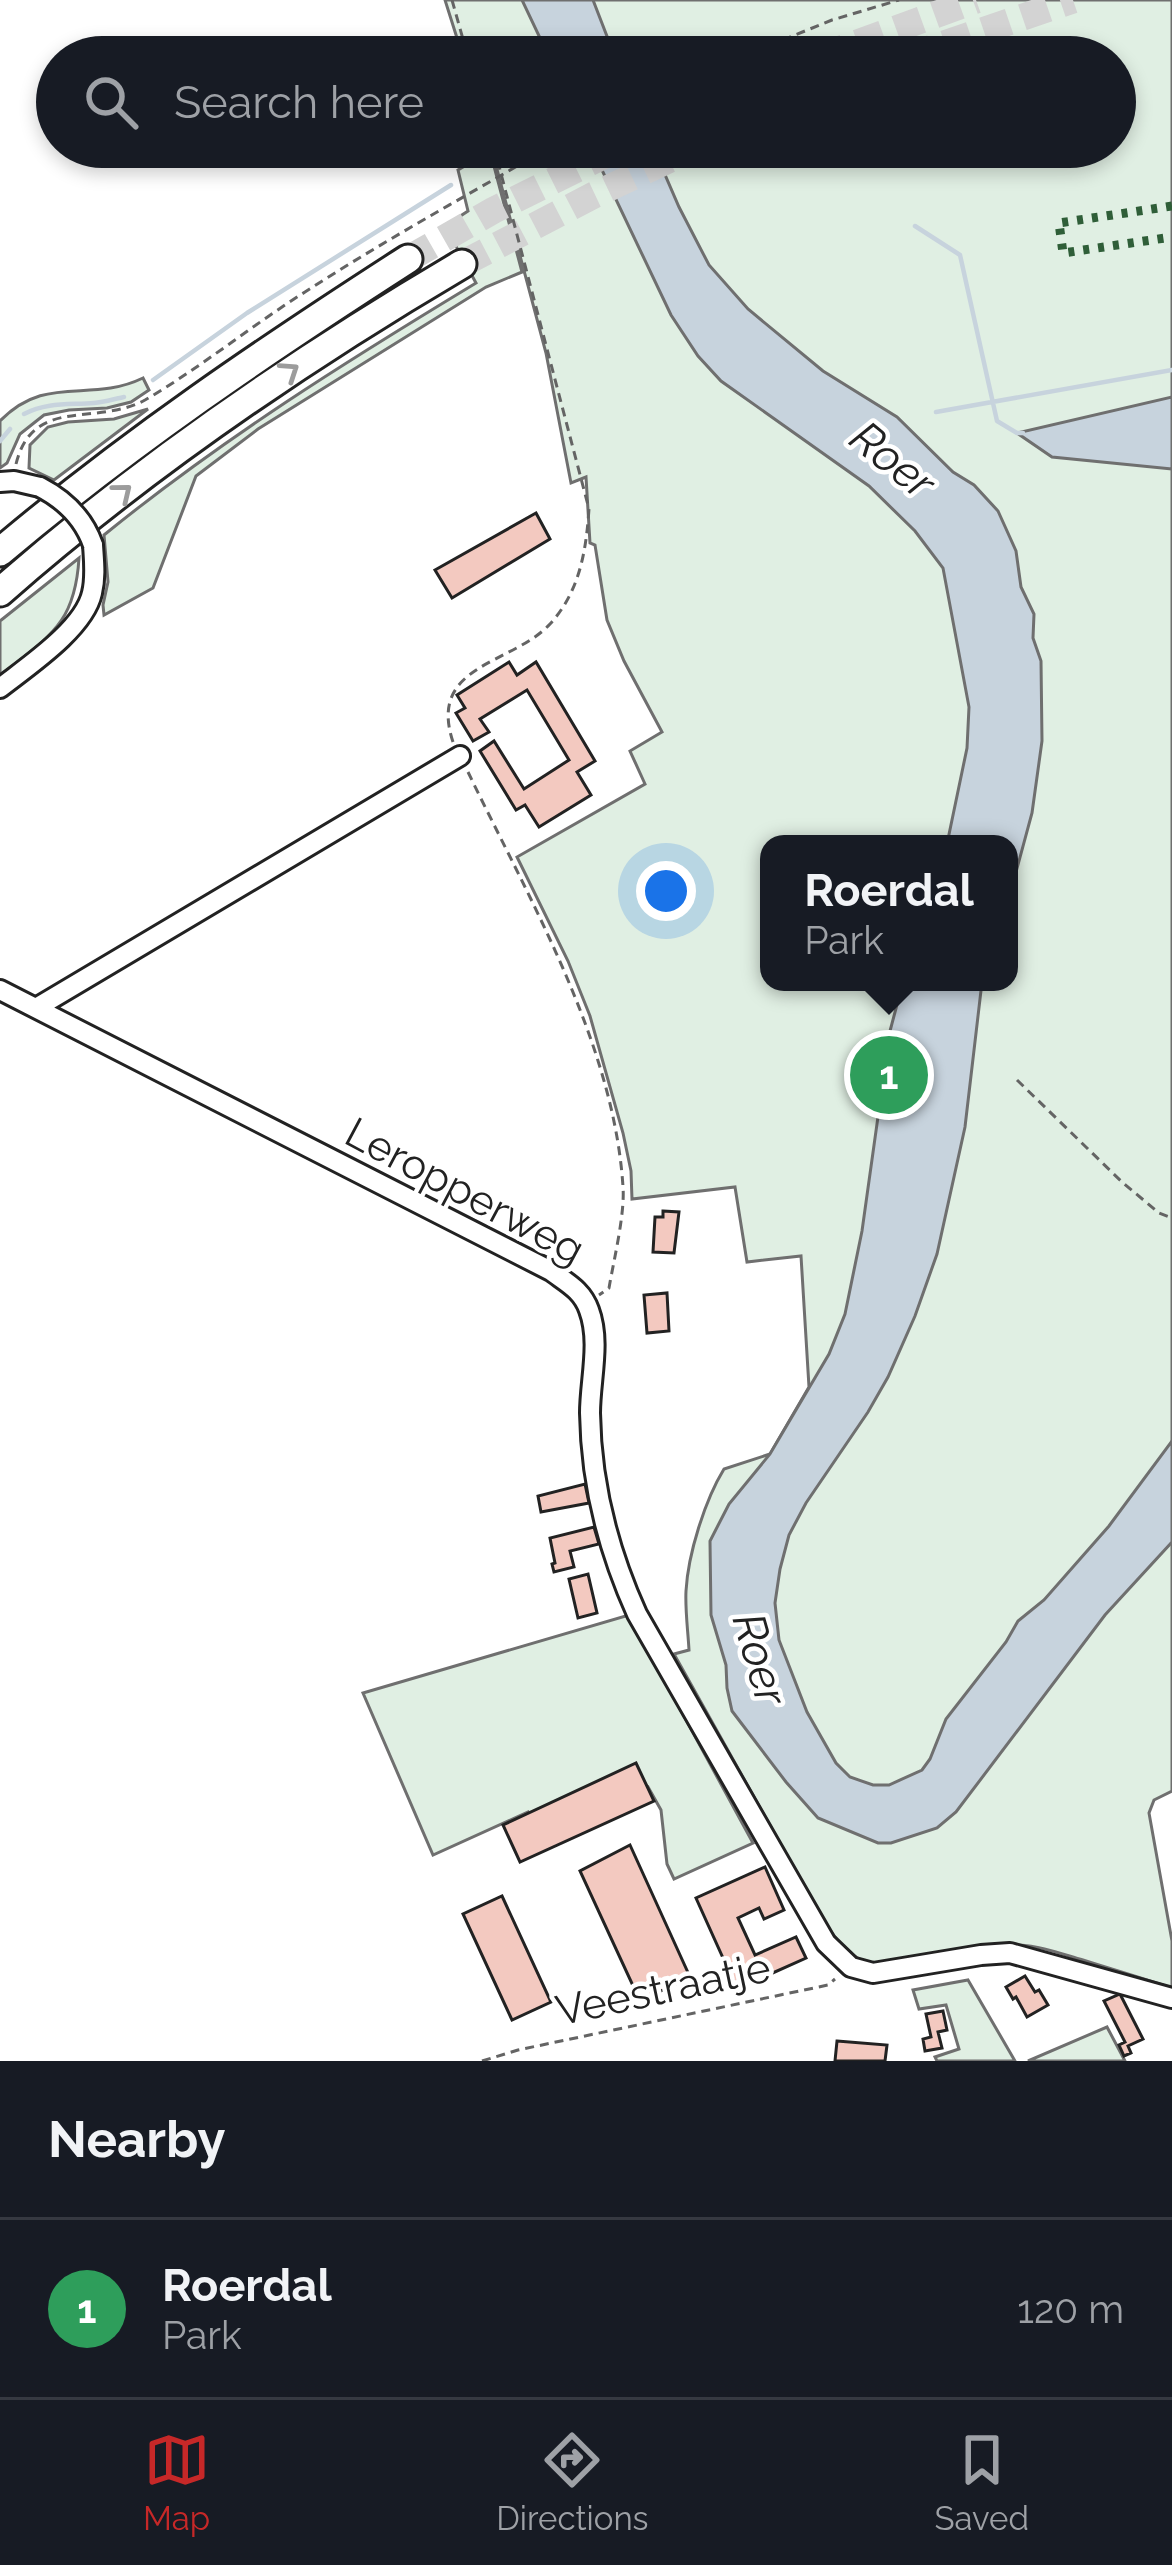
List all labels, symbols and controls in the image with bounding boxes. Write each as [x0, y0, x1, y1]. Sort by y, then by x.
search box [36, 36, 1136, 168]
icon: search [78, 69, 144, 135]
text: Search here [174, 76, 424, 129]
one-way arrow [276, 364, 298, 386]
water label: Roer [840, 410, 947, 511]
one-way arrow [109, 485, 131, 506]
popup [760, 835, 1018, 991]
your location [636, 861, 696, 921]
text: Roerdal [804, 864, 974, 917]
text: Park [804, 917, 884, 963]
pin: 1 [850, 1030, 928, 1120]
street label: Leropperweg [337, 1108, 593, 1274]
water label: Roer [722, 1607, 799, 1712]
street label: Veestraatje [551, 1942, 775, 2036]
text: Nearby [48, 2109, 225, 2169]
text: Roerdal [162, 2259, 332, 2312]
text: 1 [77, 2286, 97, 2332]
text: 120 m [1017, 2286, 1124, 2332]
text: Park [162, 2312, 242, 2358]
tab: Map [143, 2427, 210, 2538]
tab: Directions [496, 2427, 649, 2538]
tab: Saved [935, 2427, 1029, 2538]

